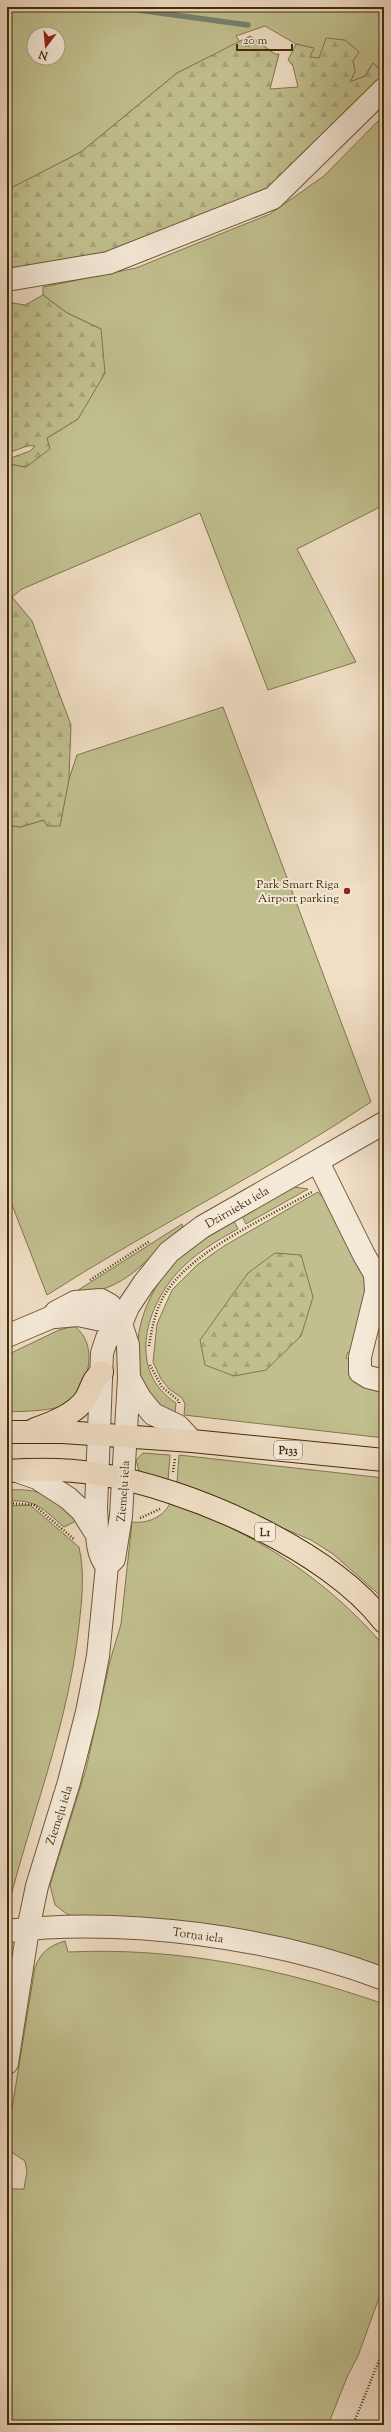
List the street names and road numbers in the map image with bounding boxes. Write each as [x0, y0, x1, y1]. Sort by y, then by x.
street label: Dzirnieku iela [202, 1182, 273, 1234]
road number: P133 [274, 1441, 302, 1459]
street label: Ziemeļu iela [113, 1459, 135, 1522]
road number: L1 [255, 1523, 275, 1541]
street label: Ziemeļu iela [42, 1783, 78, 1847]
street label: Torņa iela [171, 1924, 225, 1949]

